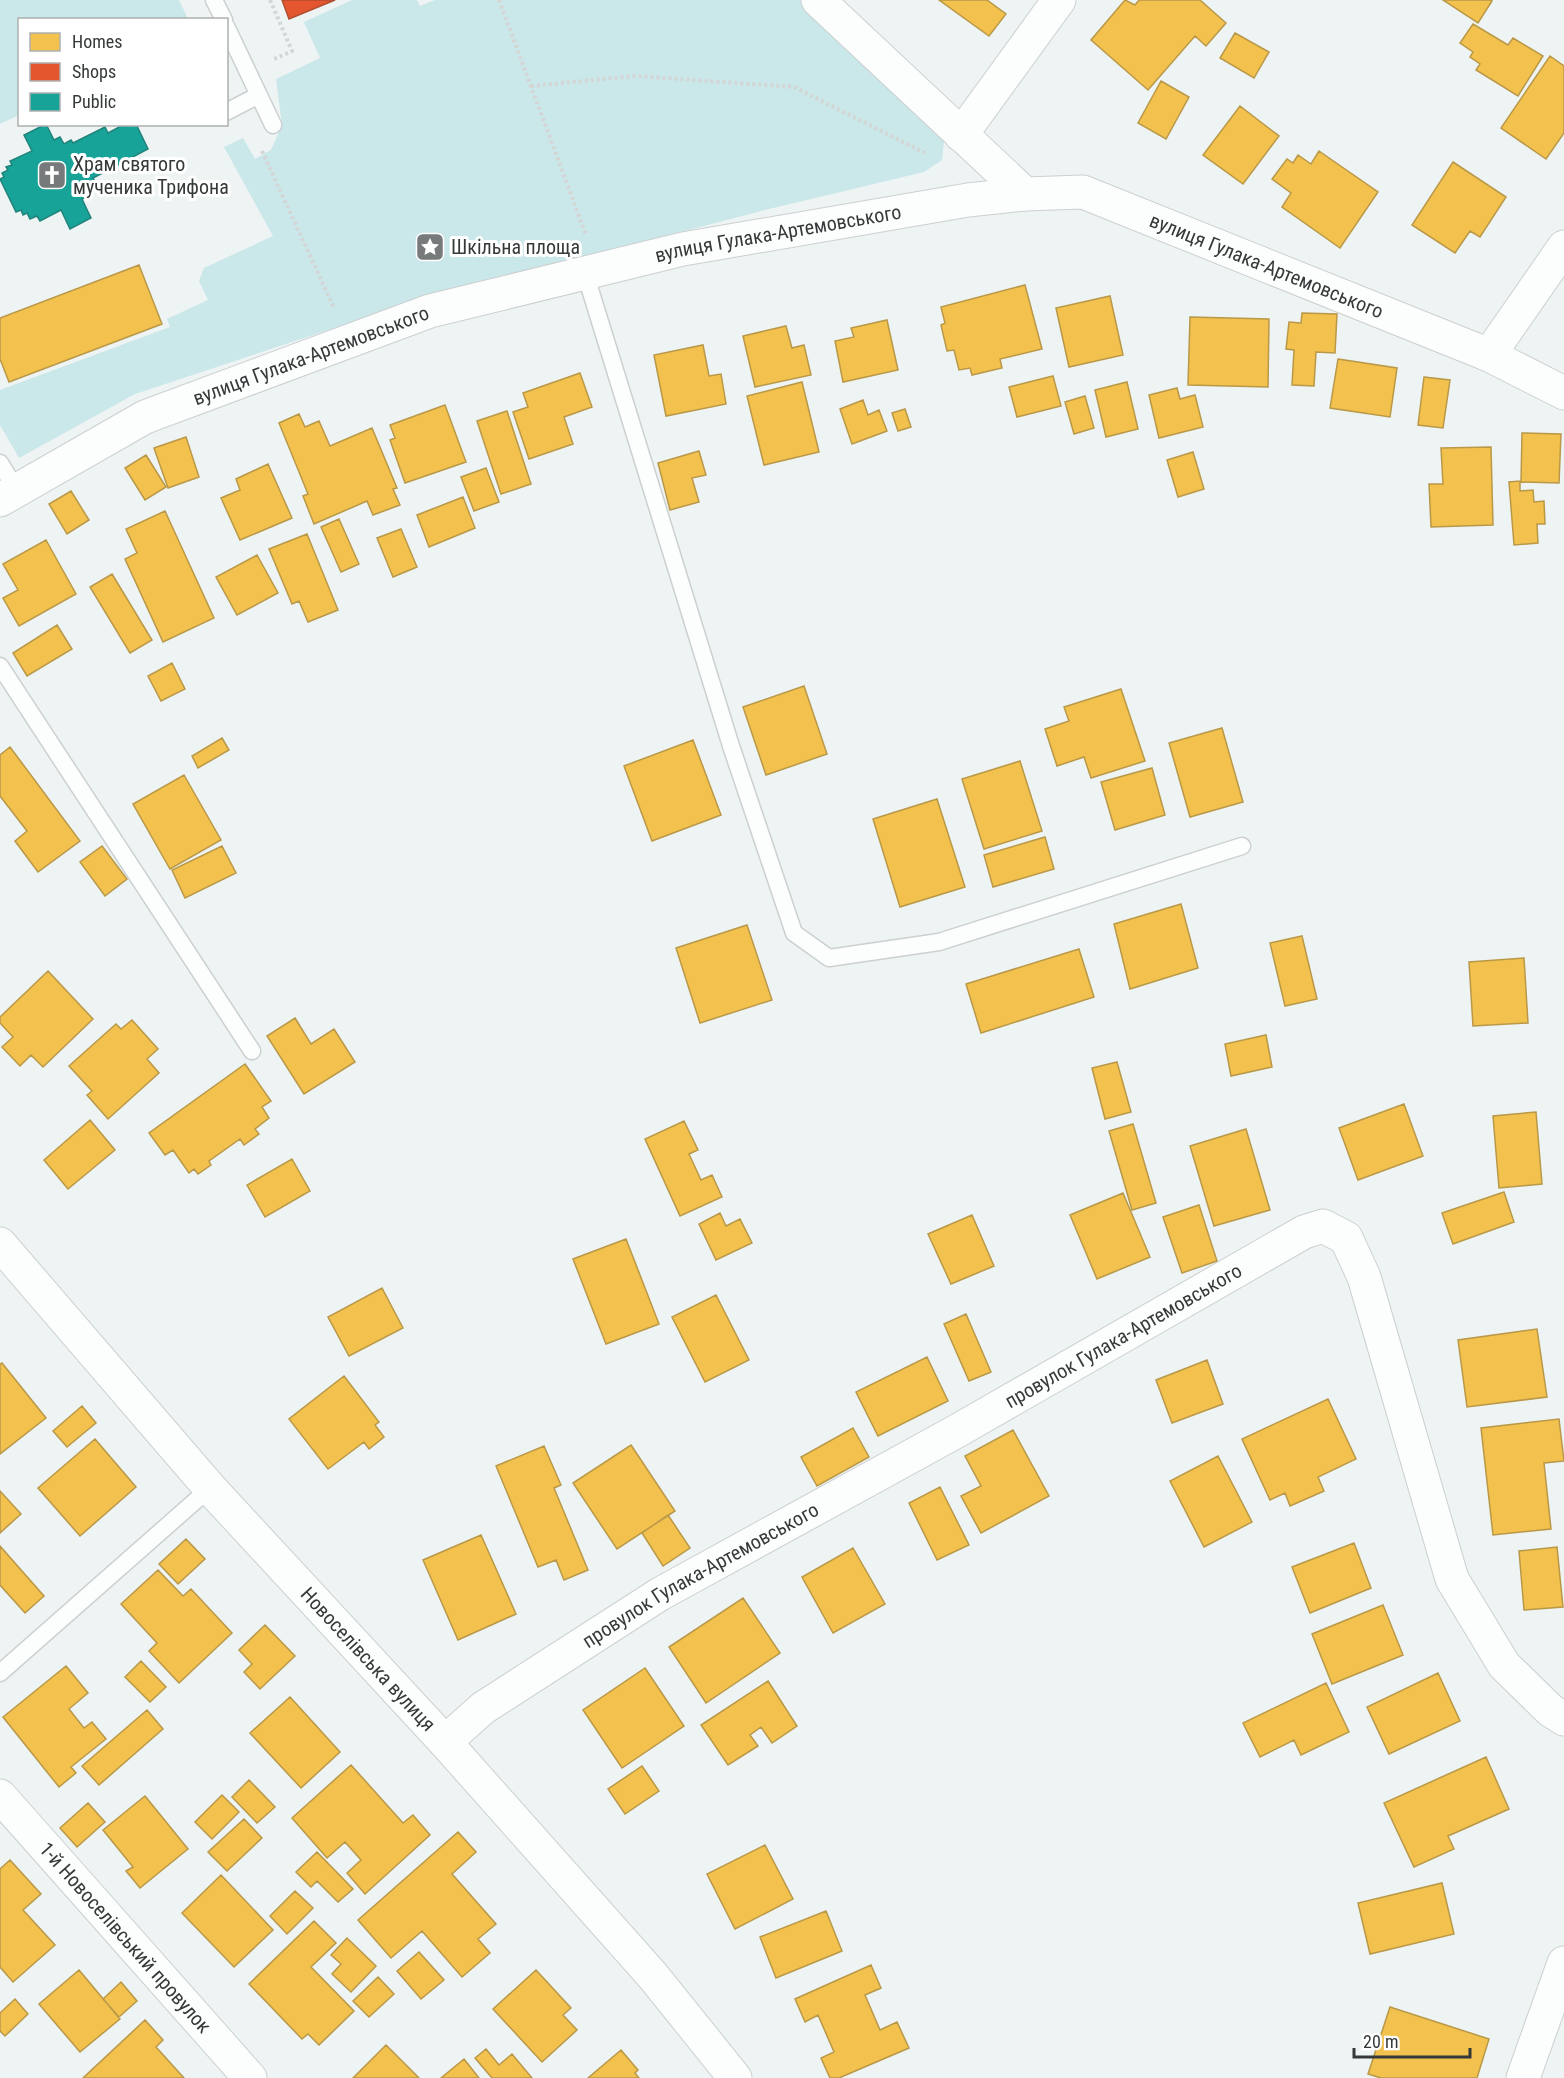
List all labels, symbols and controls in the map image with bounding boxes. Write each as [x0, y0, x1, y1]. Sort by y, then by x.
legend [18, 18, 228, 126]
text: Homes [72, 31, 122, 52]
text: Shops [72, 61, 116, 82]
text: Public [72, 91, 116, 112]
place label: Храм святого мученика Трифона [73, 152, 229, 199]
church icon: Храм святого мученика Трифона [36, 159, 68, 191]
street label: вулиця Гулака-Артемовського [652, 200, 903, 267]
street label: вулиця Гулака-Артемовського [1146, 208, 1387, 323]
place icon: Шкільна площа [414, 231, 446, 263]
place label: Шкільна площа [451, 235, 580, 259]
street label: вулиця Гулака-Артемовського [190, 301, 432, 410]
street label: провулок Гулака-Артемовського [1001, 1258, 1246, 1413]
street label: провулок Гулака-Артемовського [578, 1497, 823, 1653]
street label: Новоселівська вулиця [296, 1582, 441, 1736]
street label: 1-й Новоселівський провулок [34, 1837, 217, 2038]
scale bar [1354, 2021, 1470, 2059]
text: 20 m [1363, 2031, 1398, 2052]

